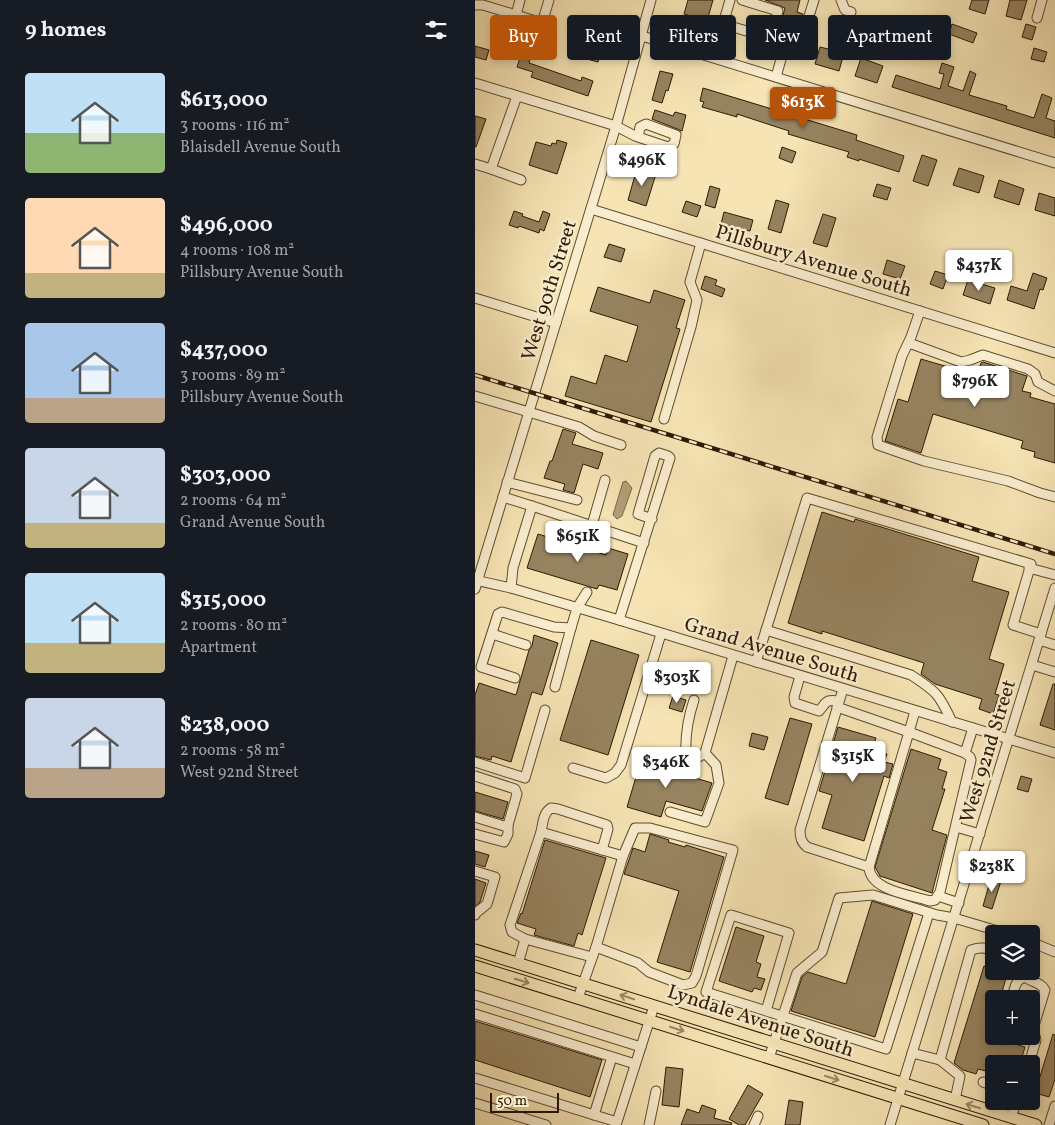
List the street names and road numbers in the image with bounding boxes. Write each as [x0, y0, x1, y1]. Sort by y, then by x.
street label: West 90th Street [515, 217, 585, 364]
street label: Pillsbury Avenue South [712, 219, 915, 305]
street label: Grand Avenue South [681, 611, 862, 691]
street label: West 92nd Street [954, 677, 1024, 827]
street label: Lyndale Avenue South [664, 979, 857, 1065]

